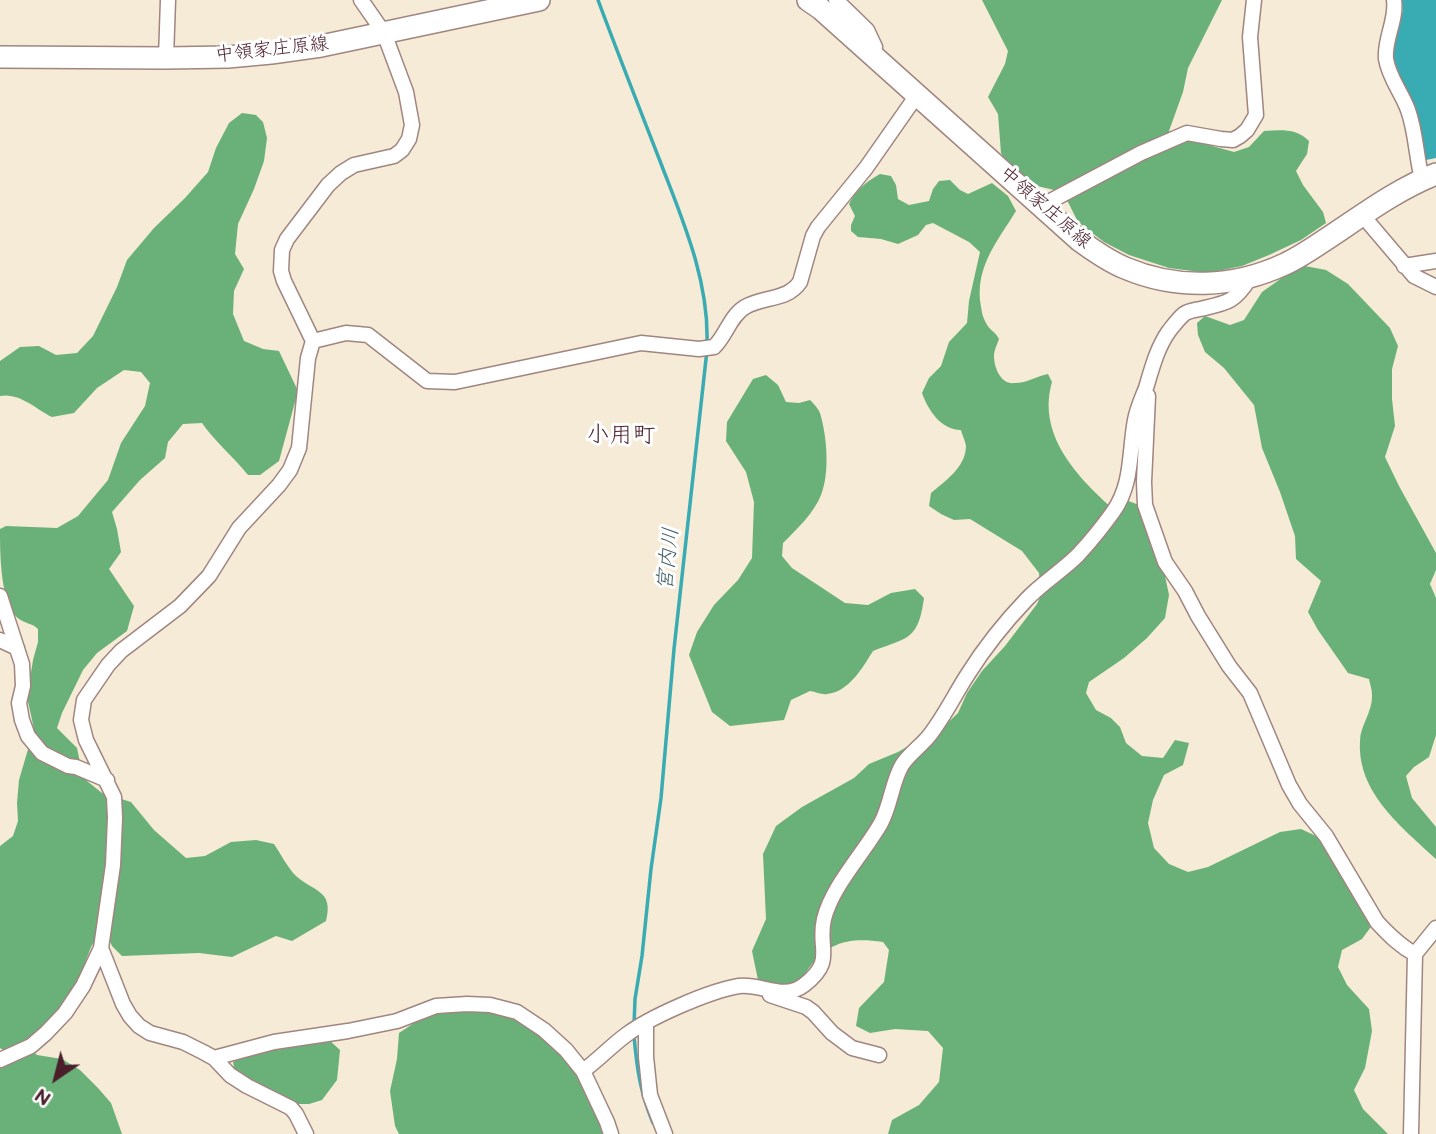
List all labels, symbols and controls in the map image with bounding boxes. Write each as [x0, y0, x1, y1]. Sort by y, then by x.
street label: 中領家庄原線 [214, 33, 330, 67]
street label: 中領家庄原線 [995, 162, 1095, 254]
district label: 小用町 [587, 422, 655, 450]
water label: 宮内川 [653, 526, 685, 592]
north arrow [21, 1043, 91, 1113]
text: N [31, 1082, 56, 1109]

